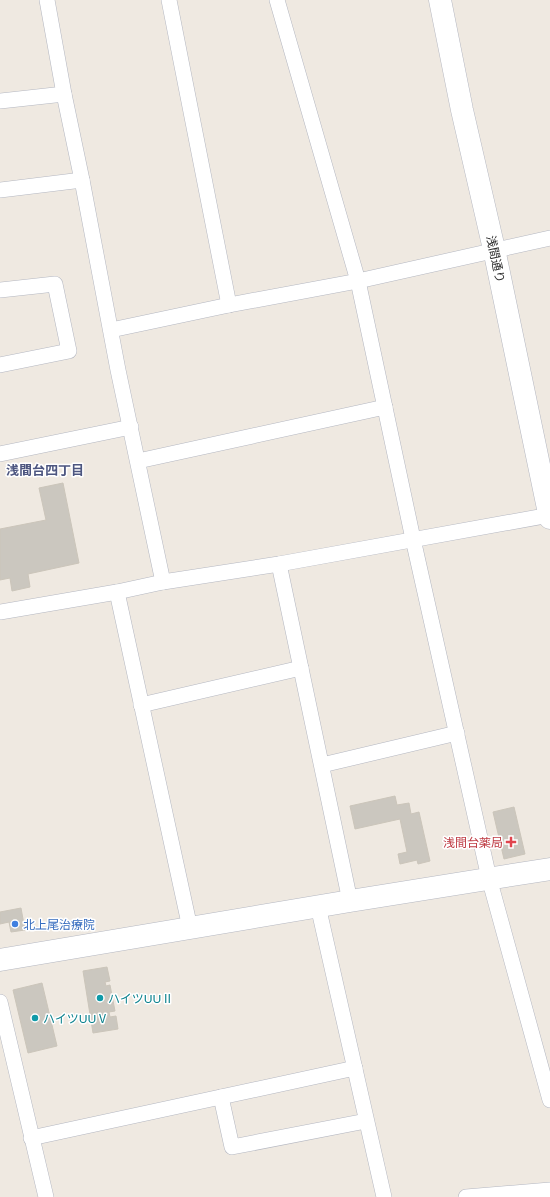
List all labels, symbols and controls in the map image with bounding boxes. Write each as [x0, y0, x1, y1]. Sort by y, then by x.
street label: 浅間通り [484, 234, 508, 284]
district label: 浅間台四丁目 [6, 462, 84, 478]
place label: 浅間台薬局 [443, 835, 503, 850]
marker: 浅間台薬局 [506, 837, 516, 847]
place label: 北上尾治療院 [23, 917, 95, 932]
marker: 北上尾治療院 [10, 919, 20, 929]
place label: ハイツUUⅡ [108, 991, 173, 1006]
marker: ハイツUUⅡ [95, 993, 105, 1003]
place label: ハイツUUⅤ [43, 1011, 108, 1026]
marker: ハイツUUⅤ [30, 1013, 40, 1023]

